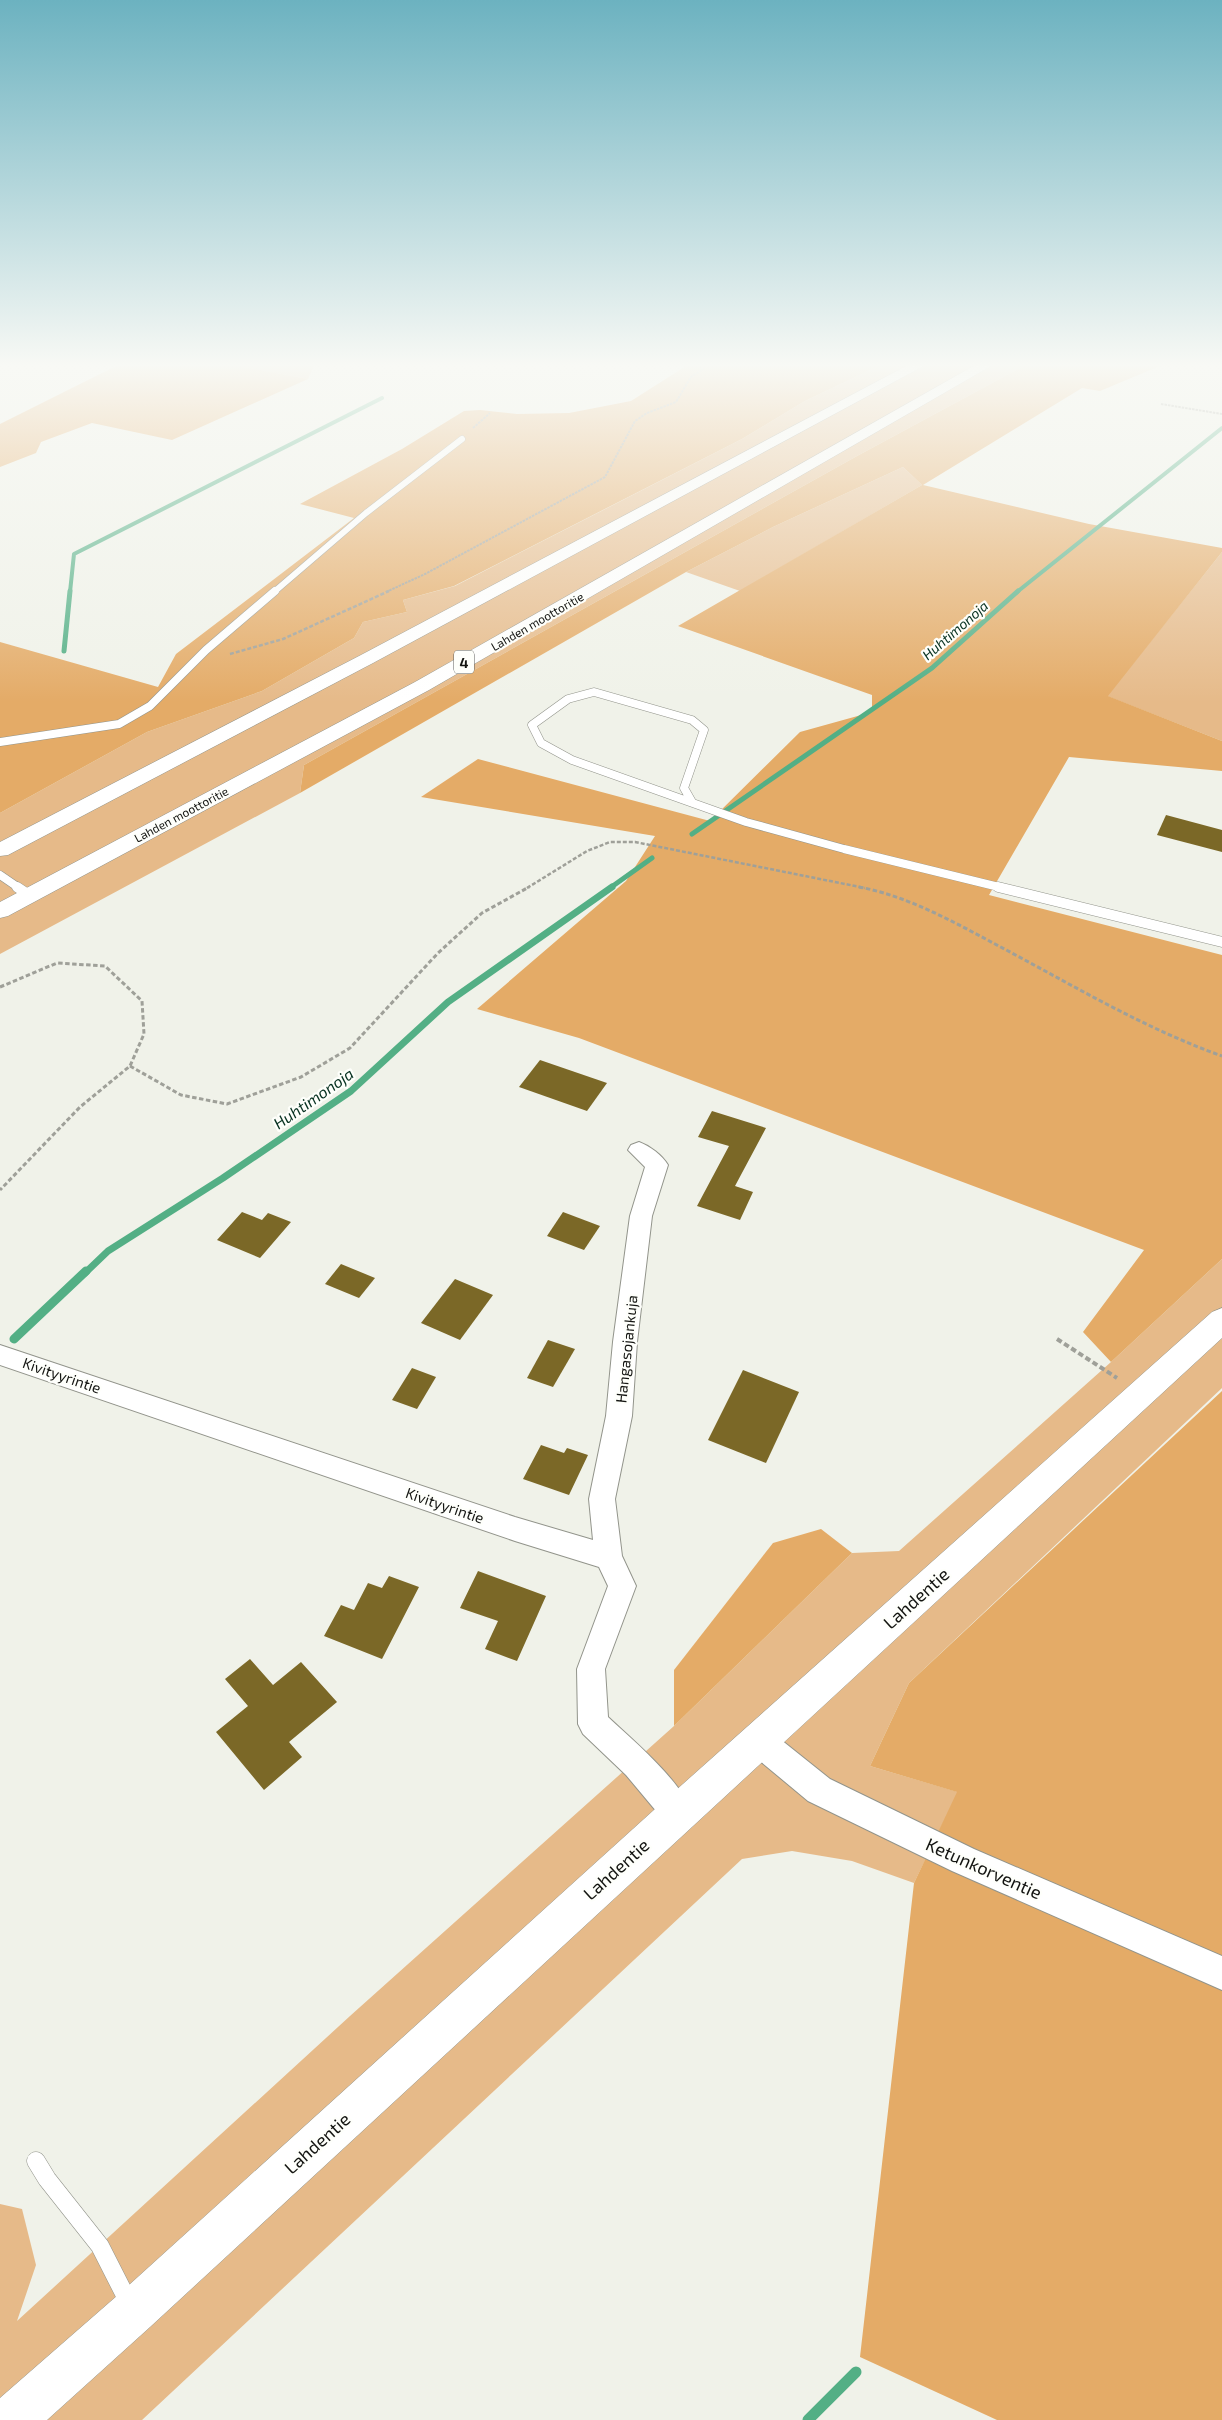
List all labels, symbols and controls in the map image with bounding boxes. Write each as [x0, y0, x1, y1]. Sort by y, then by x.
street label: Lahden moottoritie [488, 589, 586, 653]
water label: Huhtimonoja [919, 597, 991, 663]
road number: 4 [454, 650, 474, 674]
street label: Lahden moottoritie [132, 783, 230, 845]
water label: Huhtimonoja [269, 1063, 357, 1133]
street label: Hangasojankuja [611, 1294, 642, 1404]
street label: Kivityyrintie [20, 1353, 104, 1397]
street label: Kivityyrintie [403, 1483, 487, 1527]
street label: Lahdentie [879, 1563, 953, 1633]
street label: Ketunkorventie [923, 1833, 1045, 1903]
street label: Lahdentie [579, 1834, 653, 1904]
street label: Lahdentie [280, 2108, 354, 2178]

